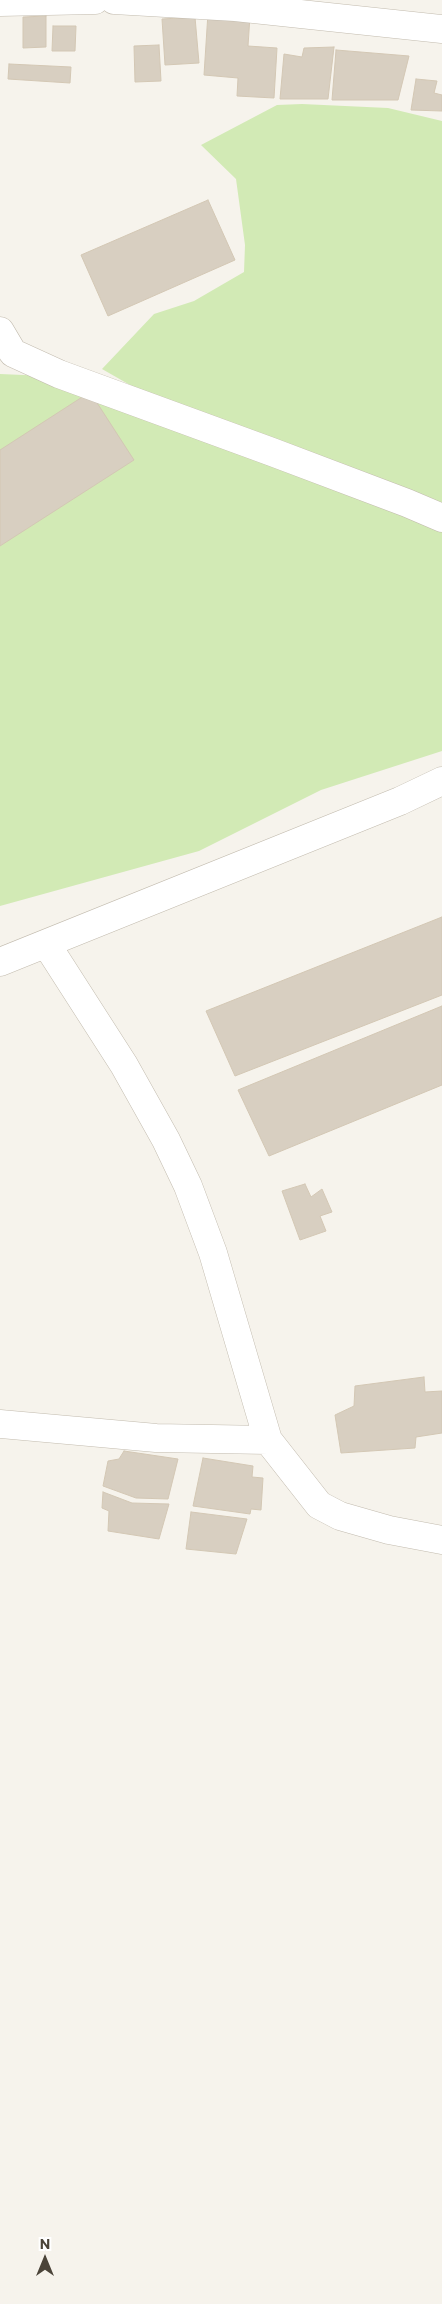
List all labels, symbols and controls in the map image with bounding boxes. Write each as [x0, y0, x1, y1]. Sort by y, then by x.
north arrow [20, 2234, 70, 2284]
text: N [40, 2235, 50, 2252]

